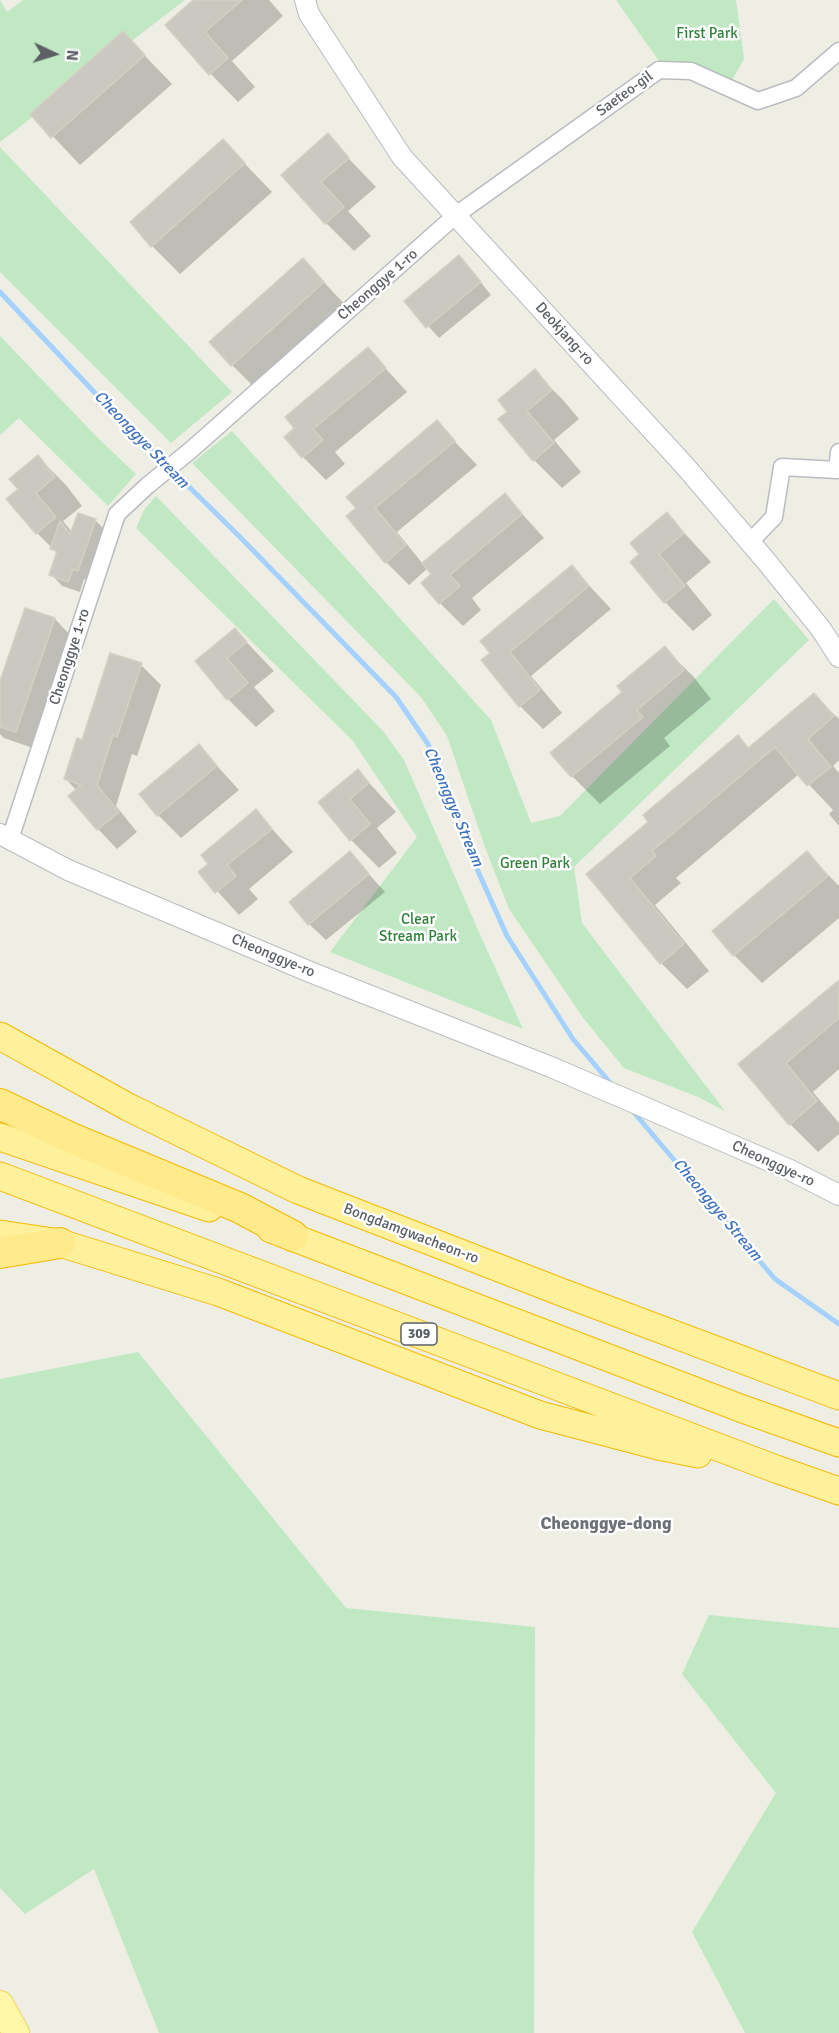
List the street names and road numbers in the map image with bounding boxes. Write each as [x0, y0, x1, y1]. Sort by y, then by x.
street label: Saeteo-gil [593, 68, 657, 120]
street label: Cheonggye 1-ro [334, 245, 422, 325]
street label: Deokjang-ro [531, 299, 597, 369]
street label: Cheonggye 1-ro [46, 607, 94, 707]
street label: Cheonggye-ro [228, 930, 318, 982]
street label: Cheonggye-ro [729, 1137, 817, 1191]
street label: Bongdamgwacheon-ro [341, 1200, 481, 1268]
road number: 309 [401, 1323, 437, 1345]

